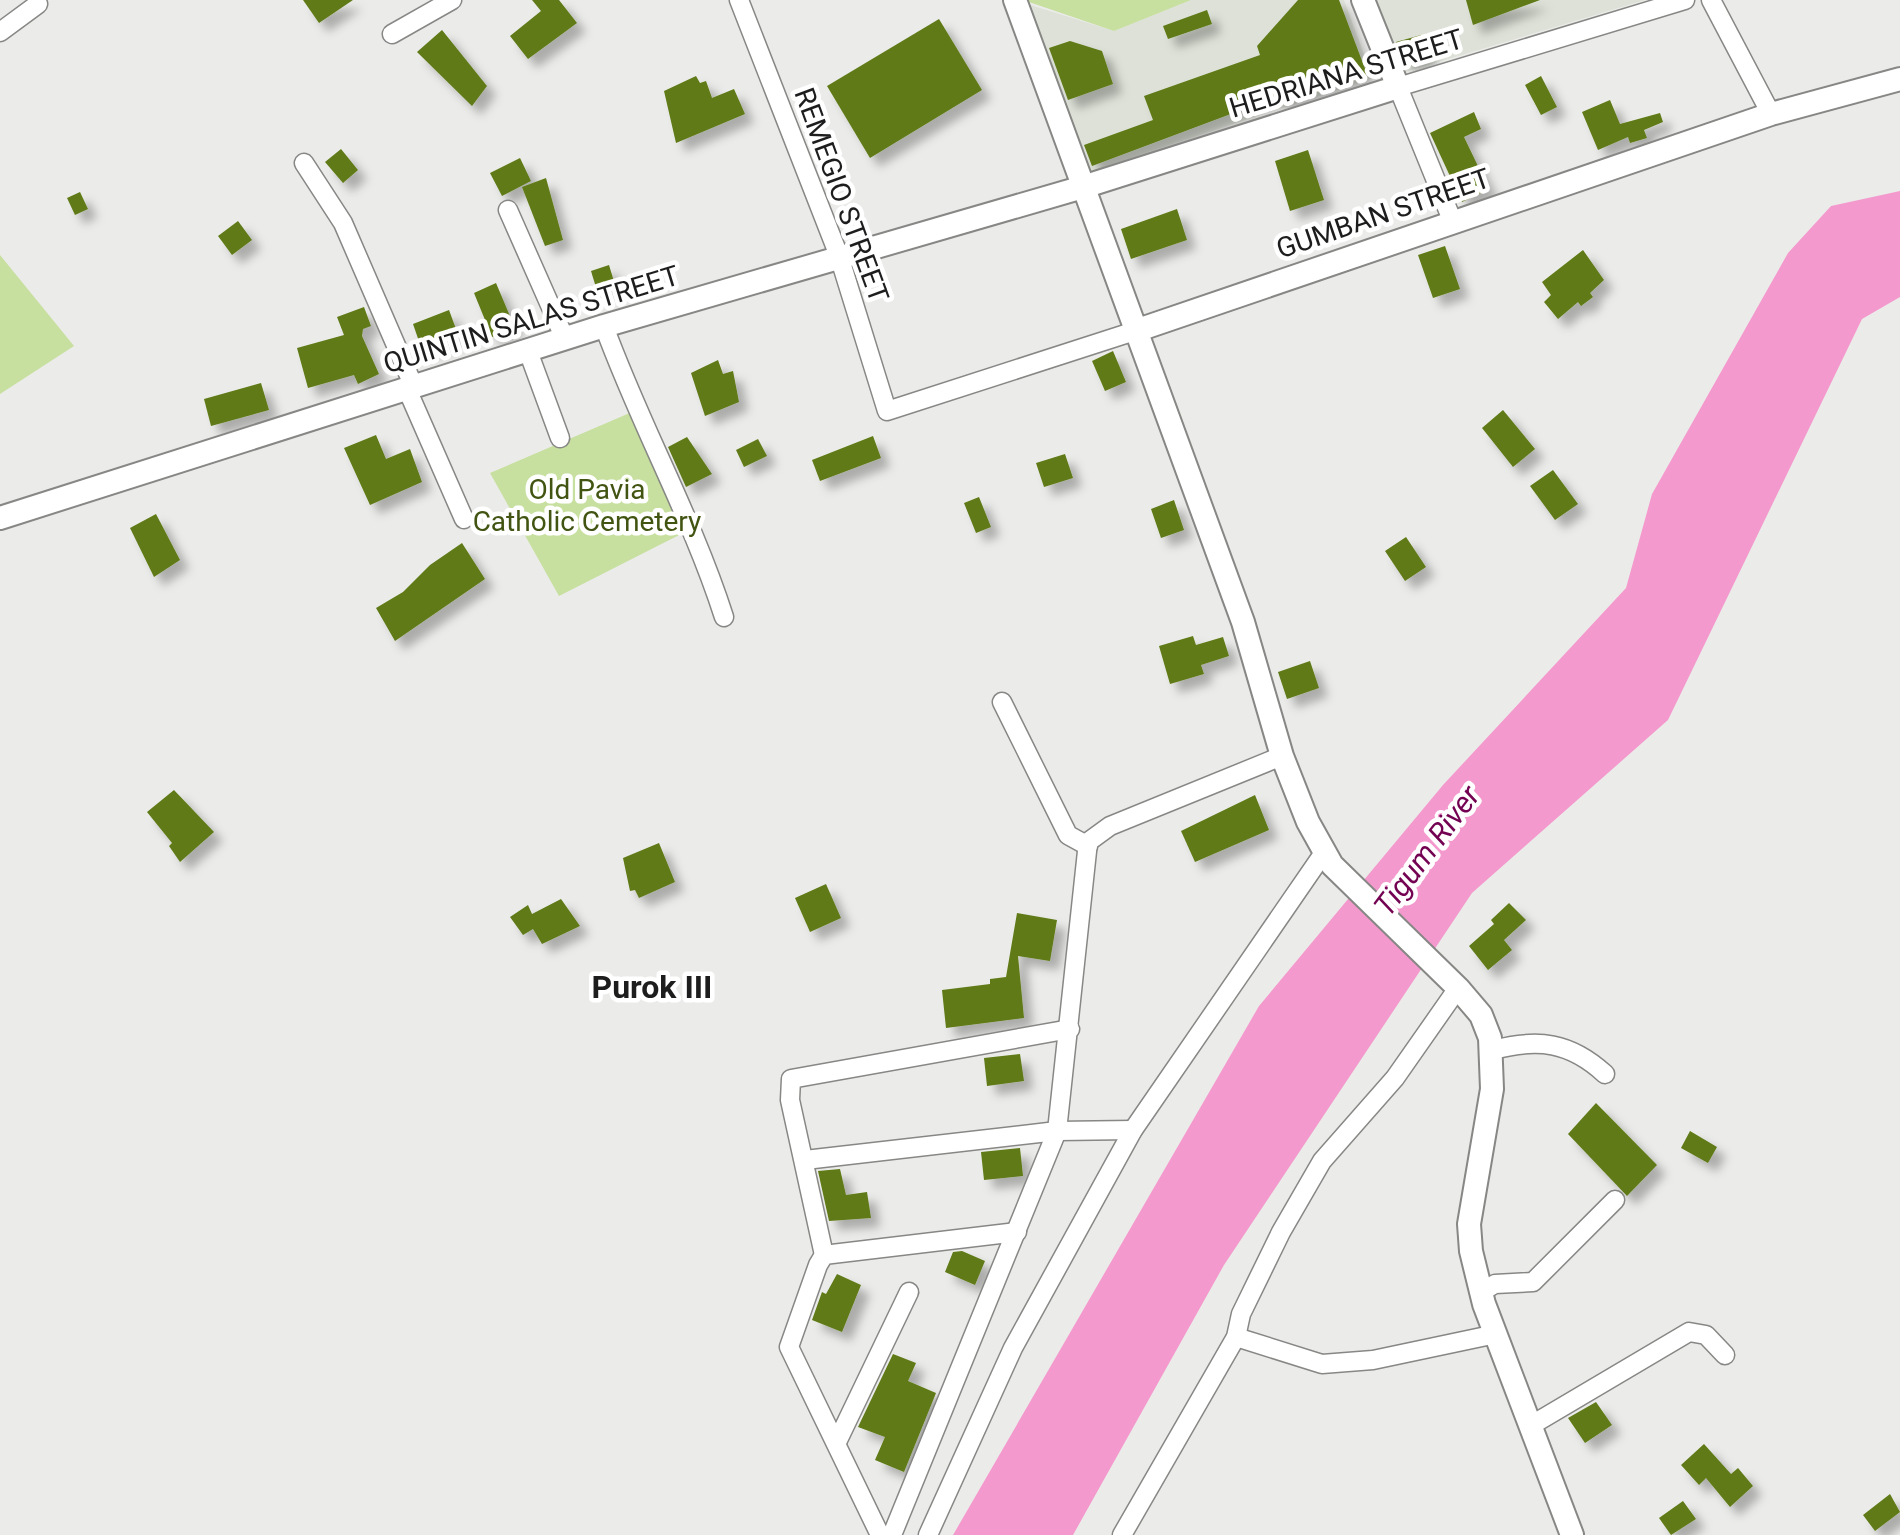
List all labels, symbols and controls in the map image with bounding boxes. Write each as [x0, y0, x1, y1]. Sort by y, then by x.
street label: HEDRIANA STREET [1225, 22, 1467, 125]
street label: REMEGIO STREET [787, 83, 896, 307]
street label: GUMBAN STREET [1272, 161, 1495, 265]
street label: QUINTIN SALAS STREET [379, 259, 683, 380]
park label: Old Pavia Catholic Cemetery [473, 473, 701, 538]
water label: Tigum River [1366, 778, 1488, 923]
district label: Purok III [592, 968, 712, 1006]

